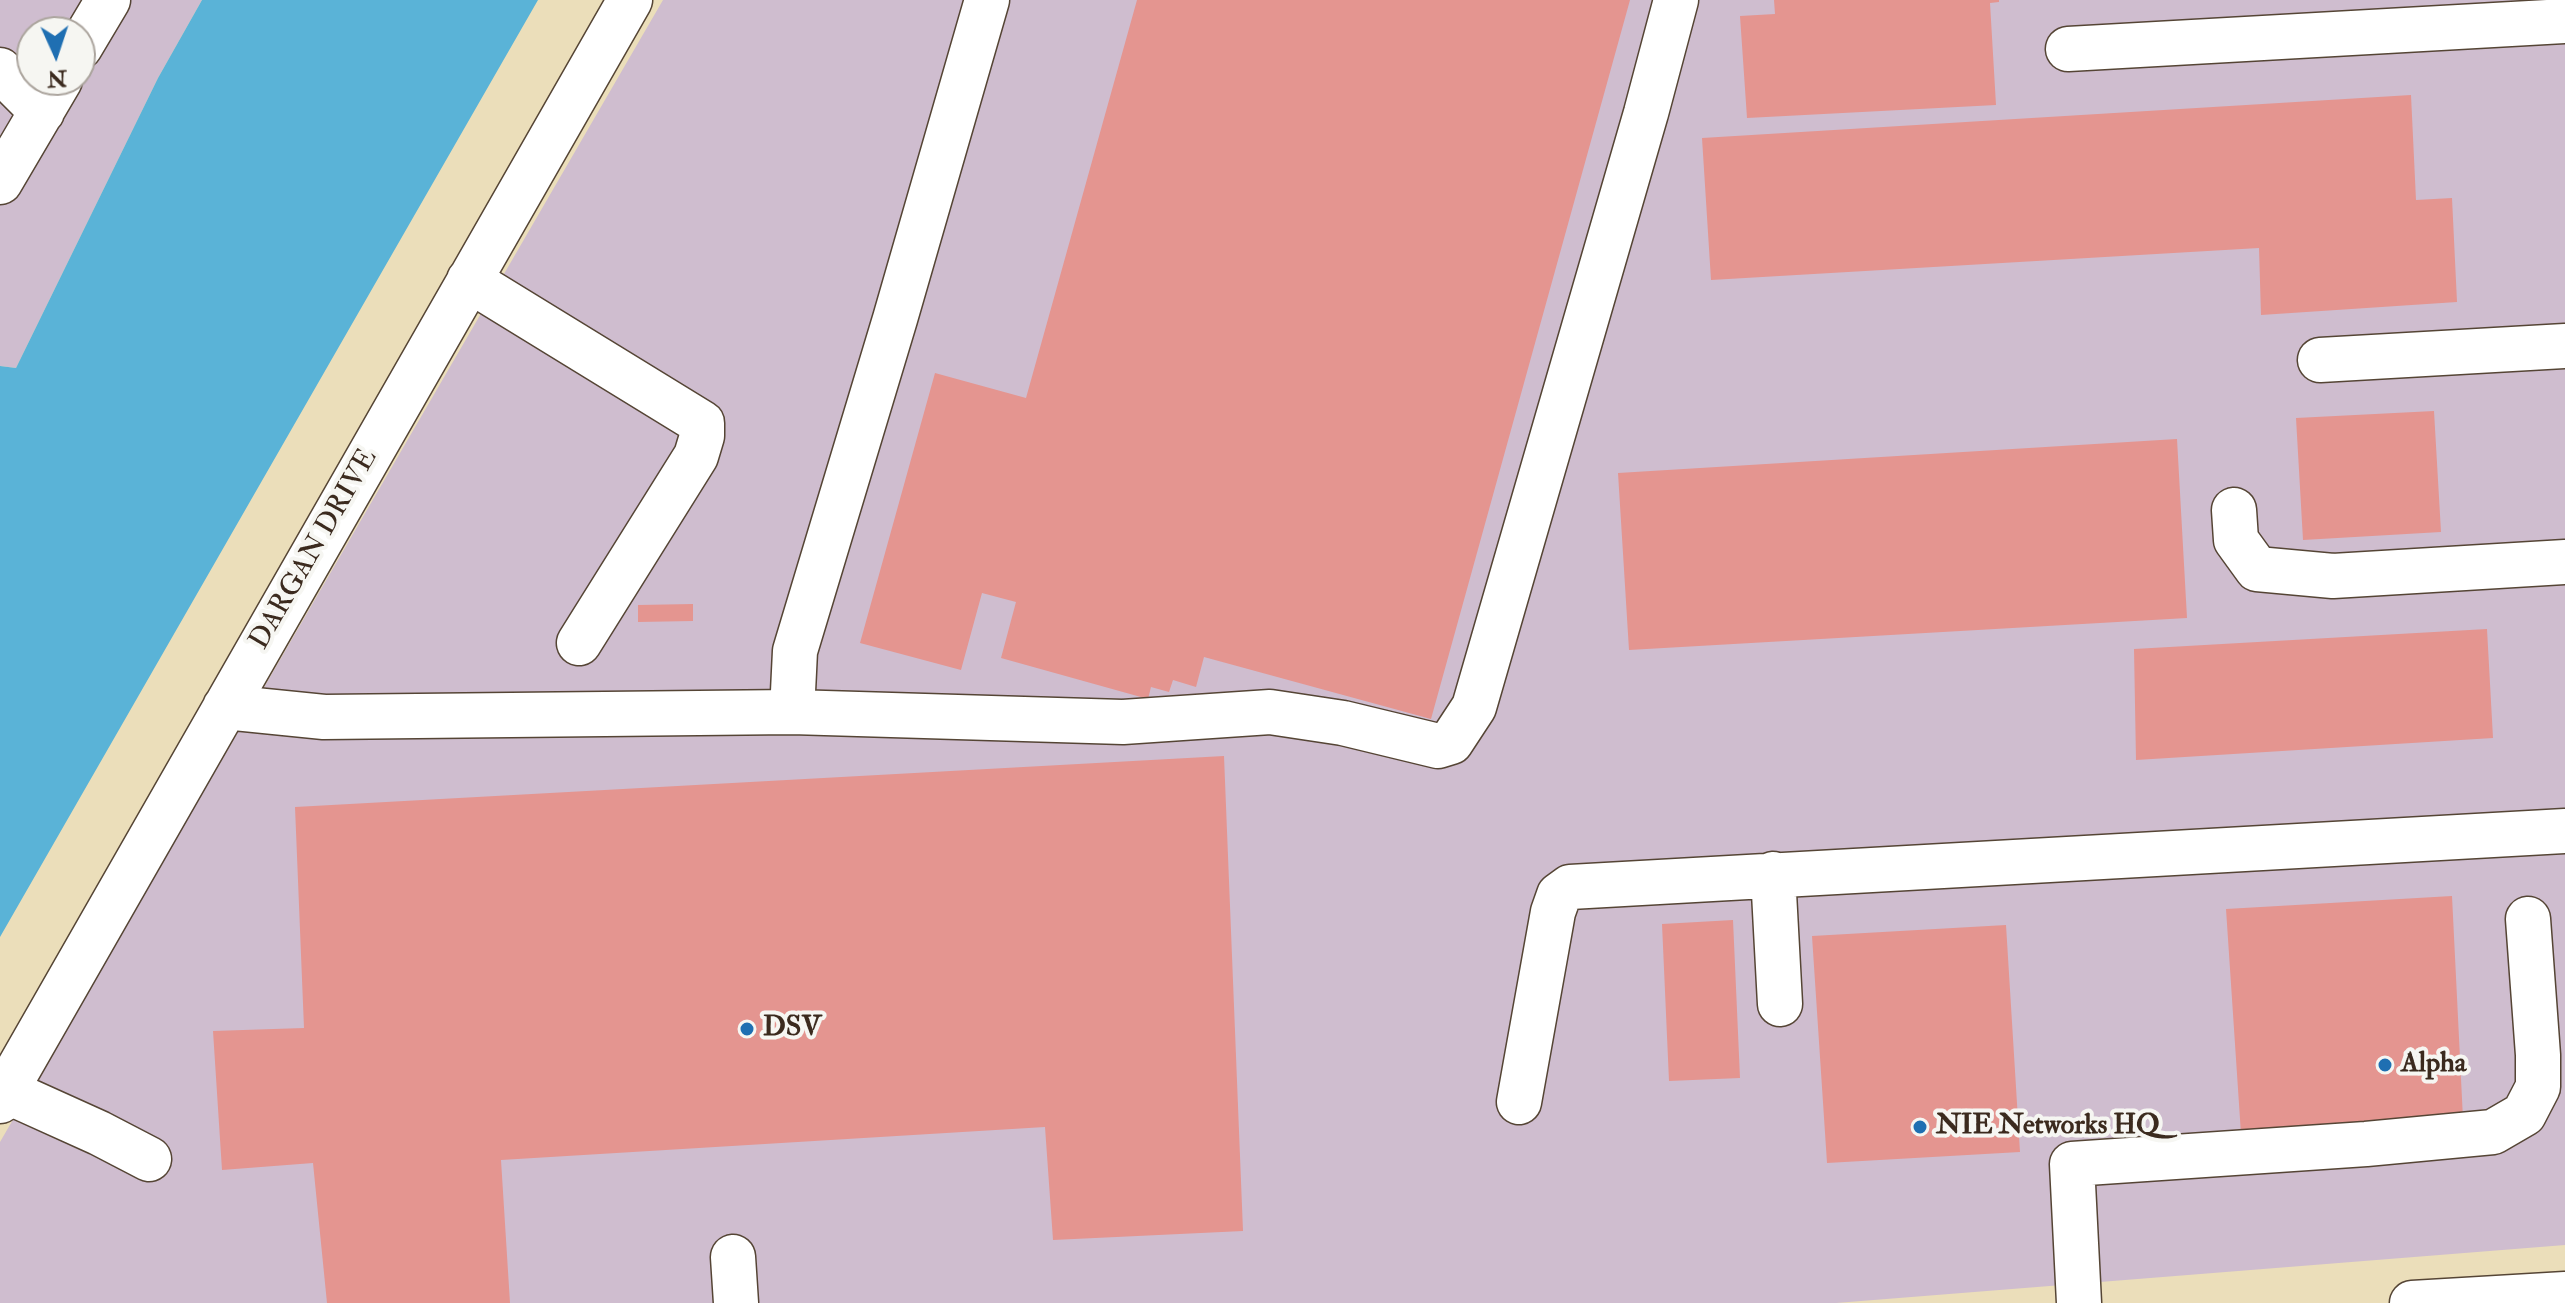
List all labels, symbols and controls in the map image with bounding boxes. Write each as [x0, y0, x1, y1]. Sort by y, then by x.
north arrow [16, 16, 96, 96]
text: N [47, 63, 68, 92]
street label: DARGAN DRIVE [244, 444, 386, 656]
place label: DSV [763, 1012, 821, 1046]
marker: DSV [738, 1020, 756, 1038]
place label: Alpha [2401, 1048, 2466, 1082]
marker: Alpha [2376, 1056, 2394, 1074]
place label: NIE Networks HQ [1936, 1110, 2160, 1144]
marker: NIE Networks HQ [1911, 1118, 1929, 1136]

